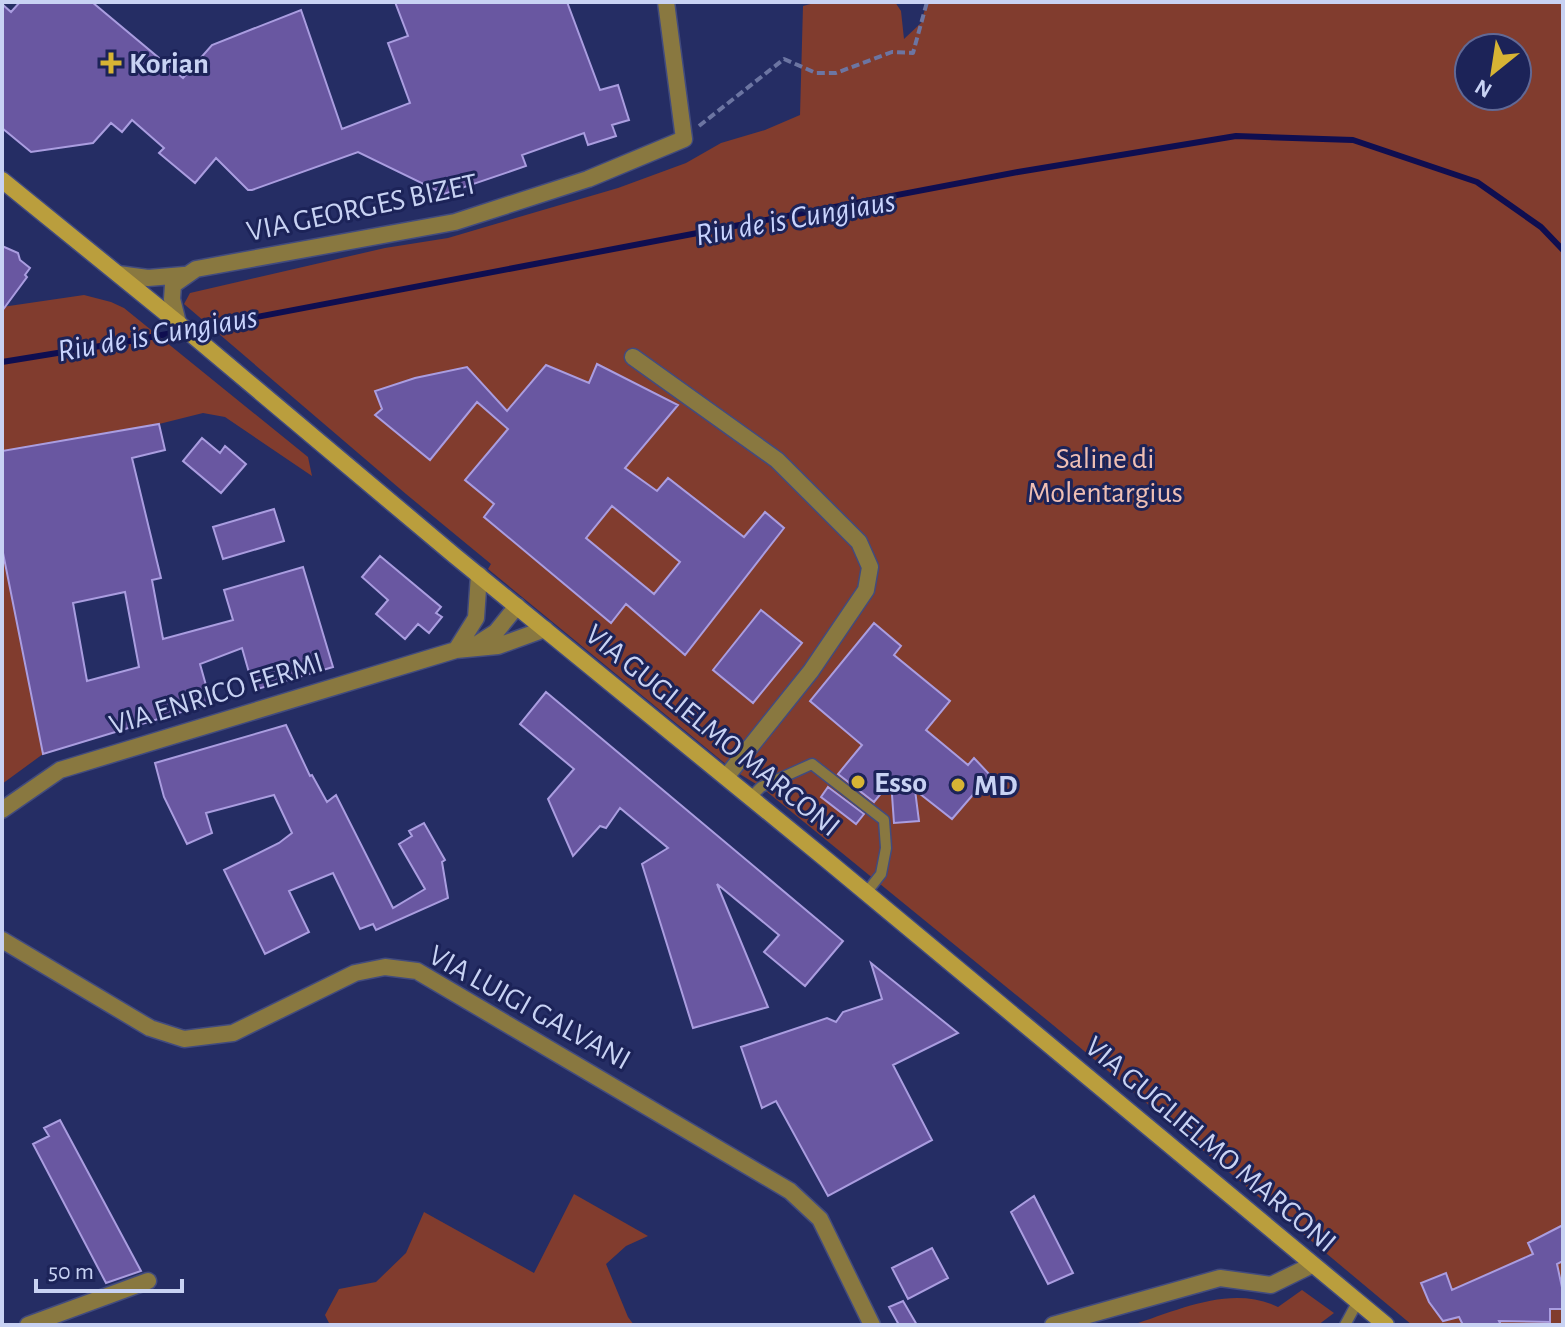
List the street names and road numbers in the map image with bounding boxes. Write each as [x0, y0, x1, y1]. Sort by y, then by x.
street label: VIA GEORGES BIZET [244, 169, 481, 247]
street label: VIA GUGLIELMO MARCONI [579, 619, 845, 842]
street label: VIA ENRICO FERMI [106, 647, 327, 741]
street label: VIA LUIGI GALVANI [424, 940, 635, 1076]
street label: VIA GUGLIELMO MARCONI [1079, 1031, 1342, 1258]

